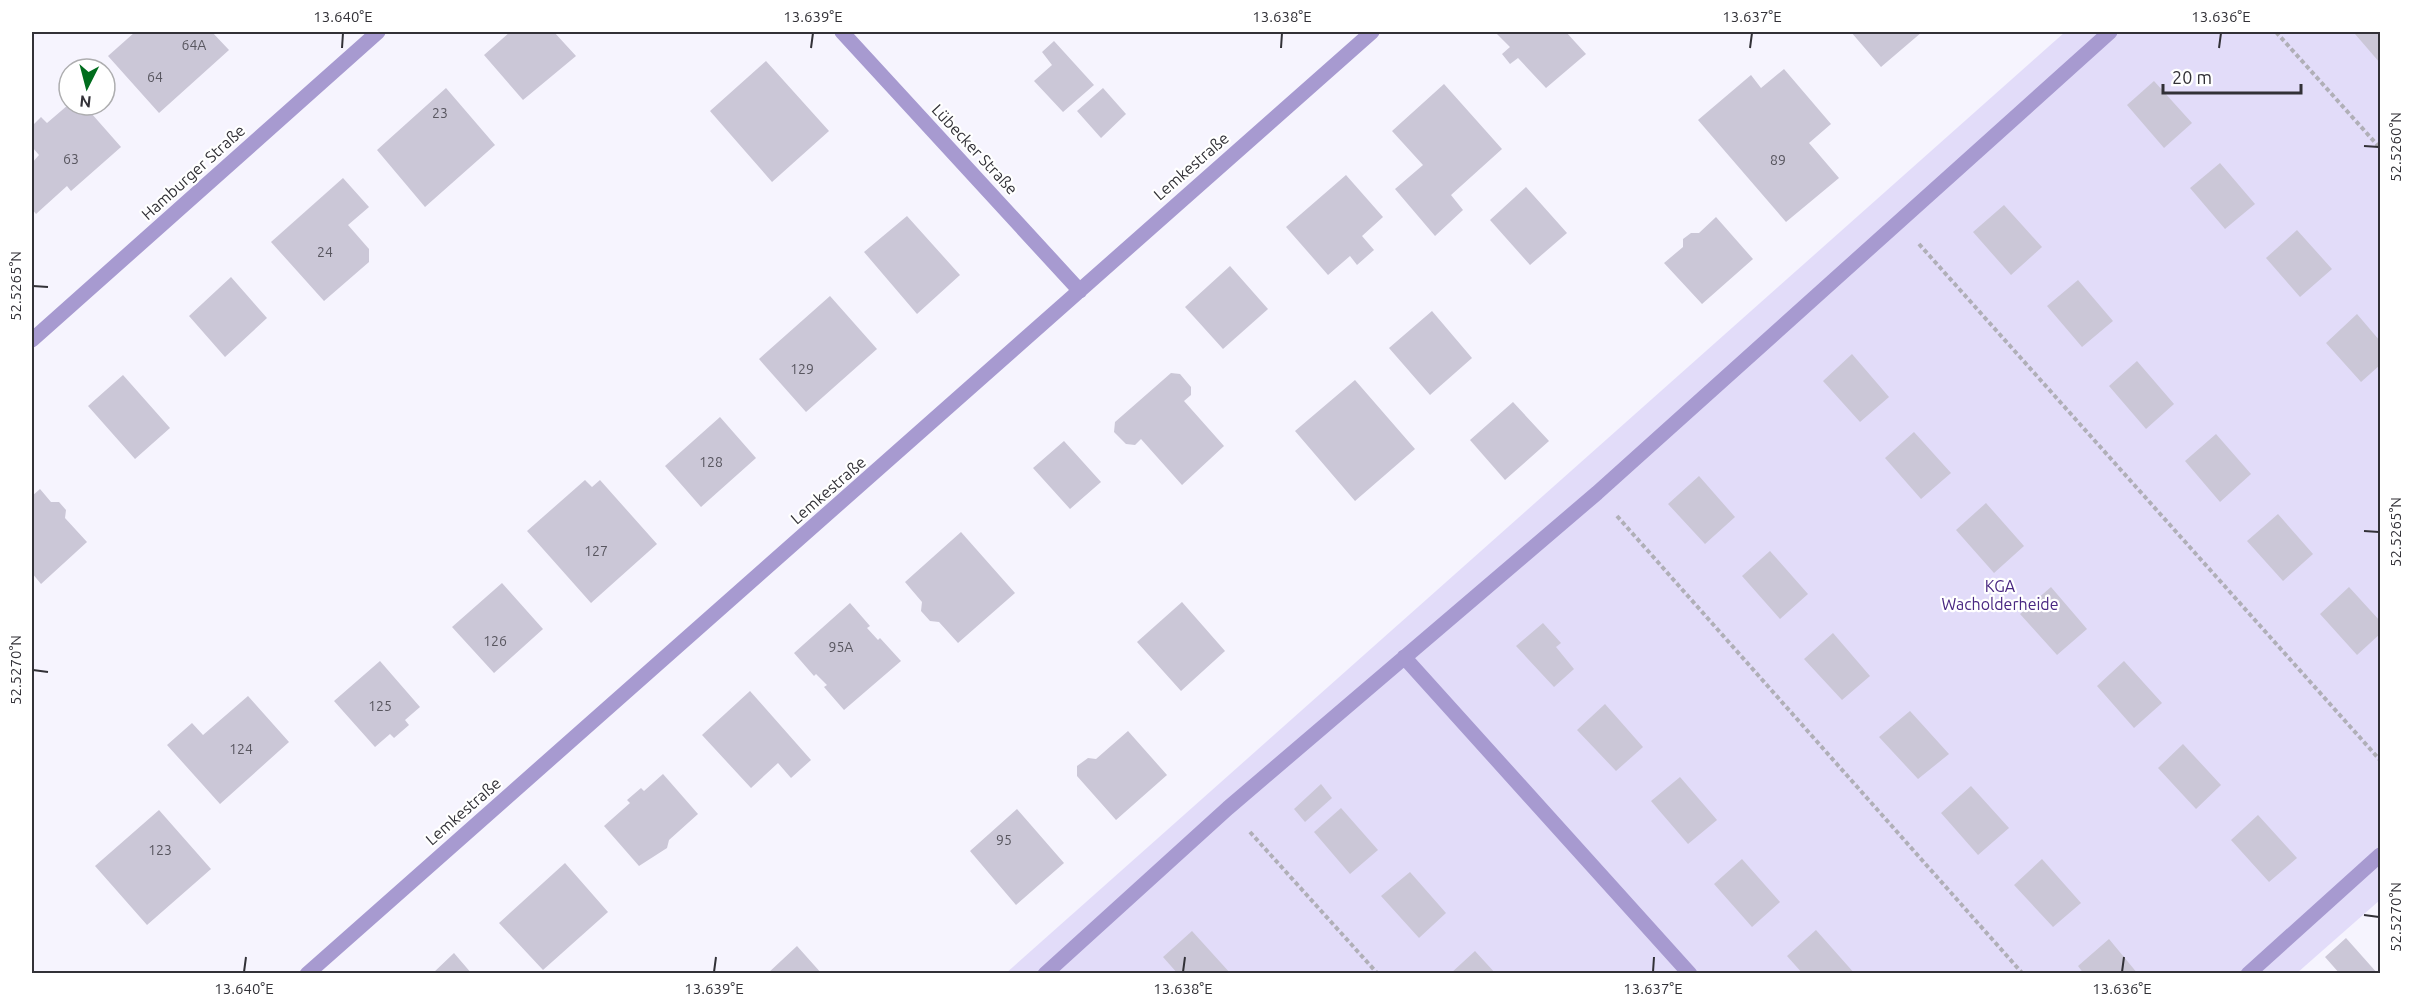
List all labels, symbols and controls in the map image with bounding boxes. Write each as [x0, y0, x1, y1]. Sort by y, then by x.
text: 13.640°E [313, 8, 373, 25]
text: 13.639°E [783, 8, 843, 25]
text: 13.638°E [1252, 8, 1312, 25]
text: 13.637°E [1722, 8, 1782, 25]
text: 13.636°E [2191, 8, 2251, 25]
house number: 64A [182, 37, 206, 53]
north arrow [57, 57, 117, 117]
scale bar [2163, 57, 2301, 95]
text: 20 m [2172, 67, 2212, 87]
house number: 64 [147, 69, 163, 85]
text: N [79, 92, 92, 111]
street label: Lübecker Straße [929, 100, 1021, 198]
house number: 23 [432, 105, 448, 121]
text: 52.5260°N [2387, 112, 2404, 182]
street label: Hamburger Straße [138, 121, 248, 223]
street label: Lemkestraße [1150, 129, 1232, 203]
house number: 63 [63, 151, 79, 167]
house number: 89 [1770, 152, 1786, 168]
house number: 24 [317, 244, 333, 260]
text: 52.5265°N [7, 251, 24, 321]
house number: 129 [790, 361, 814, 377]
street label: Lemkestraße [787, 453, 869, 527]
house number: 128 [699, 454, 723, 470]
text: 52.5265°N [2387, 497, 2404, 567]
house number: 127 [584, 543, 608, 559]
park label: KGA Wacholderheide [1941, 577, 2059, 613]
house number: 126 [483, 633, 507, 649]
text: 52.5270°N [7, 635, 24, 705]
house number: 95A [829, 639, 853, 655]
house number: 125 [368, 698, 392, 714]
house number: 124 [229, 741, 253, 757]
street label: Lemkestraße [422, 774, 504, 848]
house number: 95 [996, 832, 1012, 848]
house number: 123 [148, 842, 172, 858]
text: 52.5270°N [2387, 882, 2404, 952]
text: 13.640°E [214, 980, 274, 997]
text: 13.639°E [684, 980, 744, 997]
text: 13.638°E [1153, 980, 1213, 997]
text: 13.637°E [1623, 980, 1683, 997]
text: 13.636°E [2092, 980, 2152, 997]

